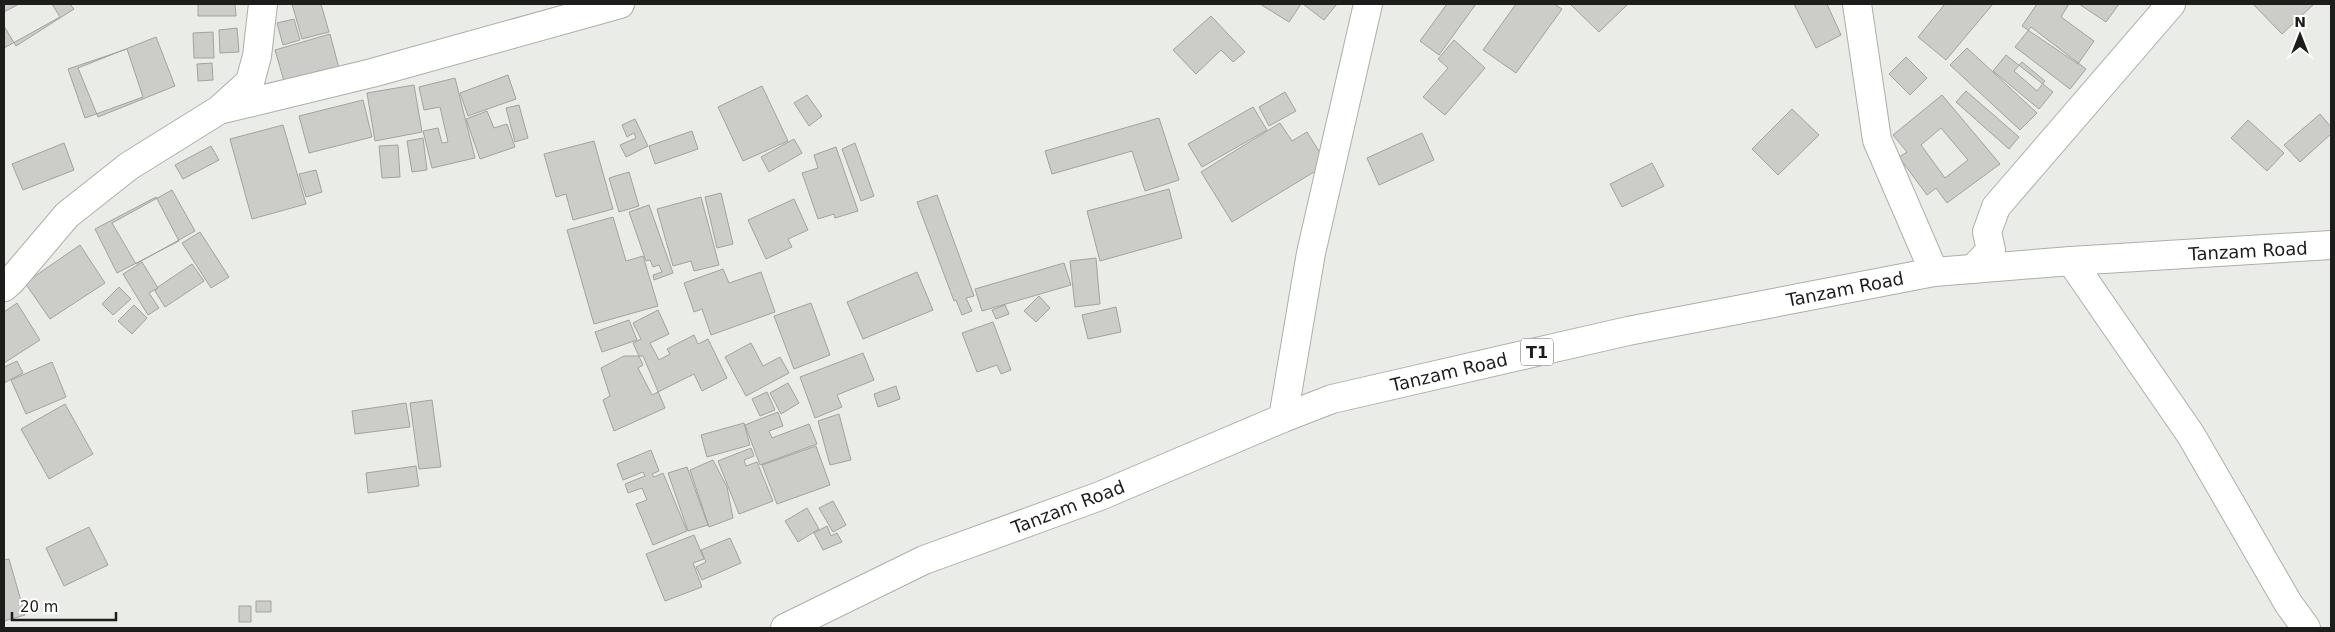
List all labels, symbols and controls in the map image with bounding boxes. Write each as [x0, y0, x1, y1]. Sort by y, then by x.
north arrow [2275, 10, 2325, 60]
text: N [2294, 14, 2306, 30]
street label: Tanzam Road [2187, 237, 2308, 265]
street label: Tanzam Road [1783, 267, 1906, 311]
road number: T1 [1521, 338, 1553, 366]
street label: Tanzam Road [1388, 348, 1510, 396]
street label: Tanzam Road [1008, 476, 1127, 539]
scale bar [12, 590, 116, 622]
text: 20 m [20, 598, 58, 616]

